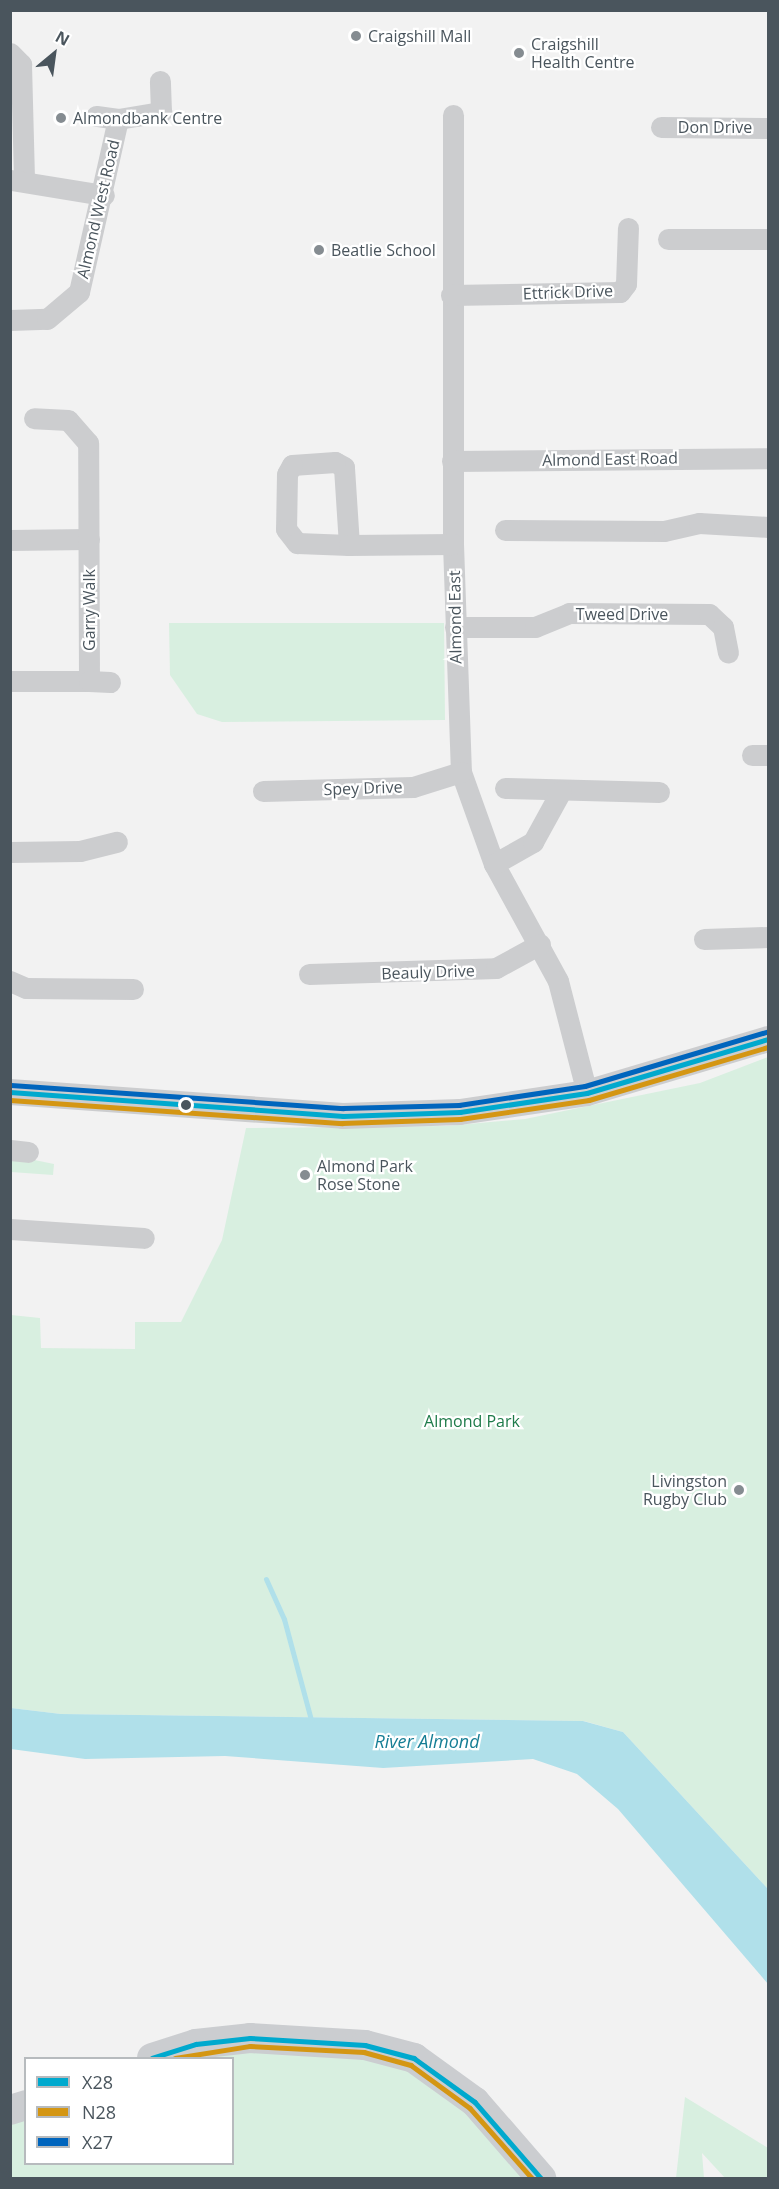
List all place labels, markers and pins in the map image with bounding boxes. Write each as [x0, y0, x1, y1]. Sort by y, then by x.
place label: Craigshill Mall [368, 26, 471, 46]
marker: Craigshill Mall [349, 29, 363, 43]
place label: Craigshill Health Centre [531, 34, 634, 72]
marker: Craigshill Health Centre [512, 46, 526, 60]
place label: Almondbank Centre [73, 108, 222, 128]
marker: Almondbank Centre [54, 111, 68, 125]
place label: Beatlie School [331, 240, 436, 260]
marker: Beatlie School [312, 243, 326, 257]
unlabelled marker [180, 1099, 192, 1111]
place label: Almond Park Rose Stone [317, 1156, 413, 1194]
marker: Almond Park Rose Stone [298, 1168, 312, 1182]
place label: Livingston Rugby Club [643, 1471, 727, 1509]
marker: Livingston Rugby Club [732, 1483, 746, 1497]

